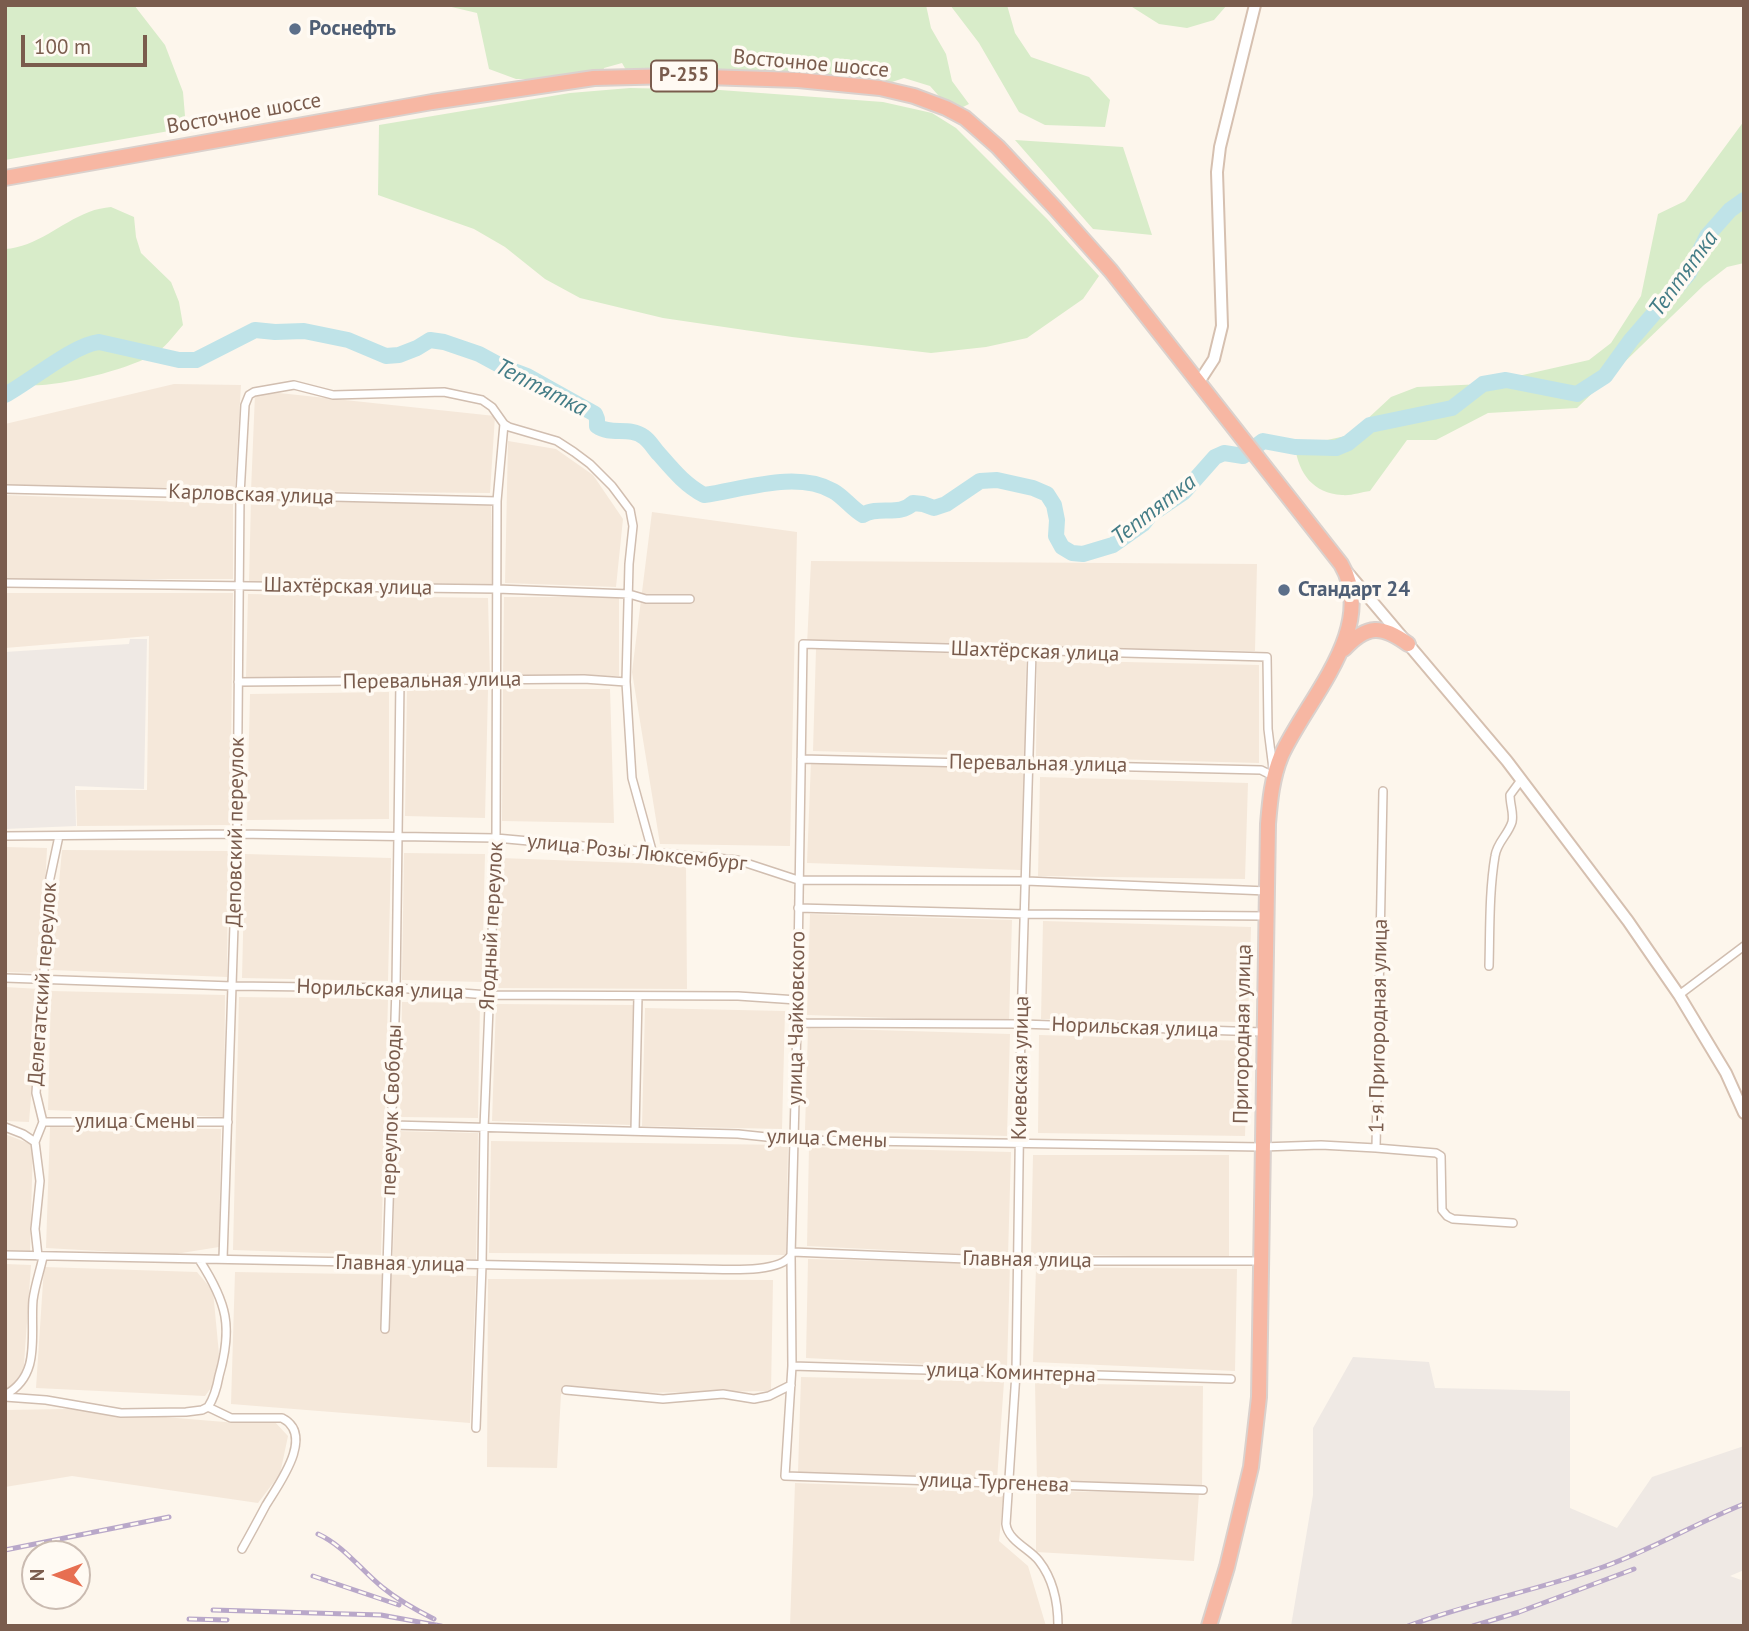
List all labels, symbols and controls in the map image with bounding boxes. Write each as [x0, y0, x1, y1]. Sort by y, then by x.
place label: Роснефть [309, 16, 396, 42]
scale bar [24, 21, 150, 65]
marker: Роснефть [287, 21, 303, 37]
text: 100 m [34, 33, 91, 60]
street label: Восточное шоссе [732, 45, 890, 83]
road number: Р-255 [651, 60, 717, 92]
street label: Восточное шоссе [165, 88, 323, 140]
water label: Тептятка [1644, 226, 1724, 322]
water label: Тептятка [490, 353, 592, 423]
water label: Тептятка [1106, 469, 1202, 551]
street label: Карловская улица [168, 480, 334, 510]
street label: Шахтёрская улица [263, 573, 433, 601]
place label: Стандарт 24 [1298, 577, 1410, 603]
marker: Стандарт 24 [1276, 582, 1292, 598]
street label: Шахтёрская улица [950, 636, 1120, 668]
street label: Перевальная улица [343, 667, 521, 695]
street label: Деповский переулок [222, 737, 250, 927]
street label: Перевальная улица [949, 750, 1127, 778]
street label: улица Розы Люксембург [526, 829, 748, 877]
street label: Ягодный переулок [475, 841, 509, 1011]
street label: Делегатский переулок [23, 881, 63, 1087]
street label: 1-я Пригородная улица [1365, 919, 1393, 1133]
street label: улица Чайковского [783, 931, 811, 1105]
street label: Пригородная улица [1229, 944, 1257, 1124]
street label: Норильская улица [296, 974, 464, 1006]
street label: Киевская улица [1007, 996, 1035, 1140]
street label: Норильская улица [1051, 1012, 1219, 1044]
street label: переулок Свободы [376, 1024, 408, 1196]
street label: улица Смены [75, 1109, 195, 1135]
street label: улица Смены [766, 1124, 888, 1154]
street label: Главная улица [962, 1246, 1092, 1274]
street label: Главная улица [335, 1250, 465, 1278]
street label: улица Коминтерна [926, 1357, 1096, 1389]
street label: улица Тургенева [919, 1468, 1069, 1498]
north arrow [21, 1540, 91, 1610]
text: N [25, 1569, 49, 1581]

